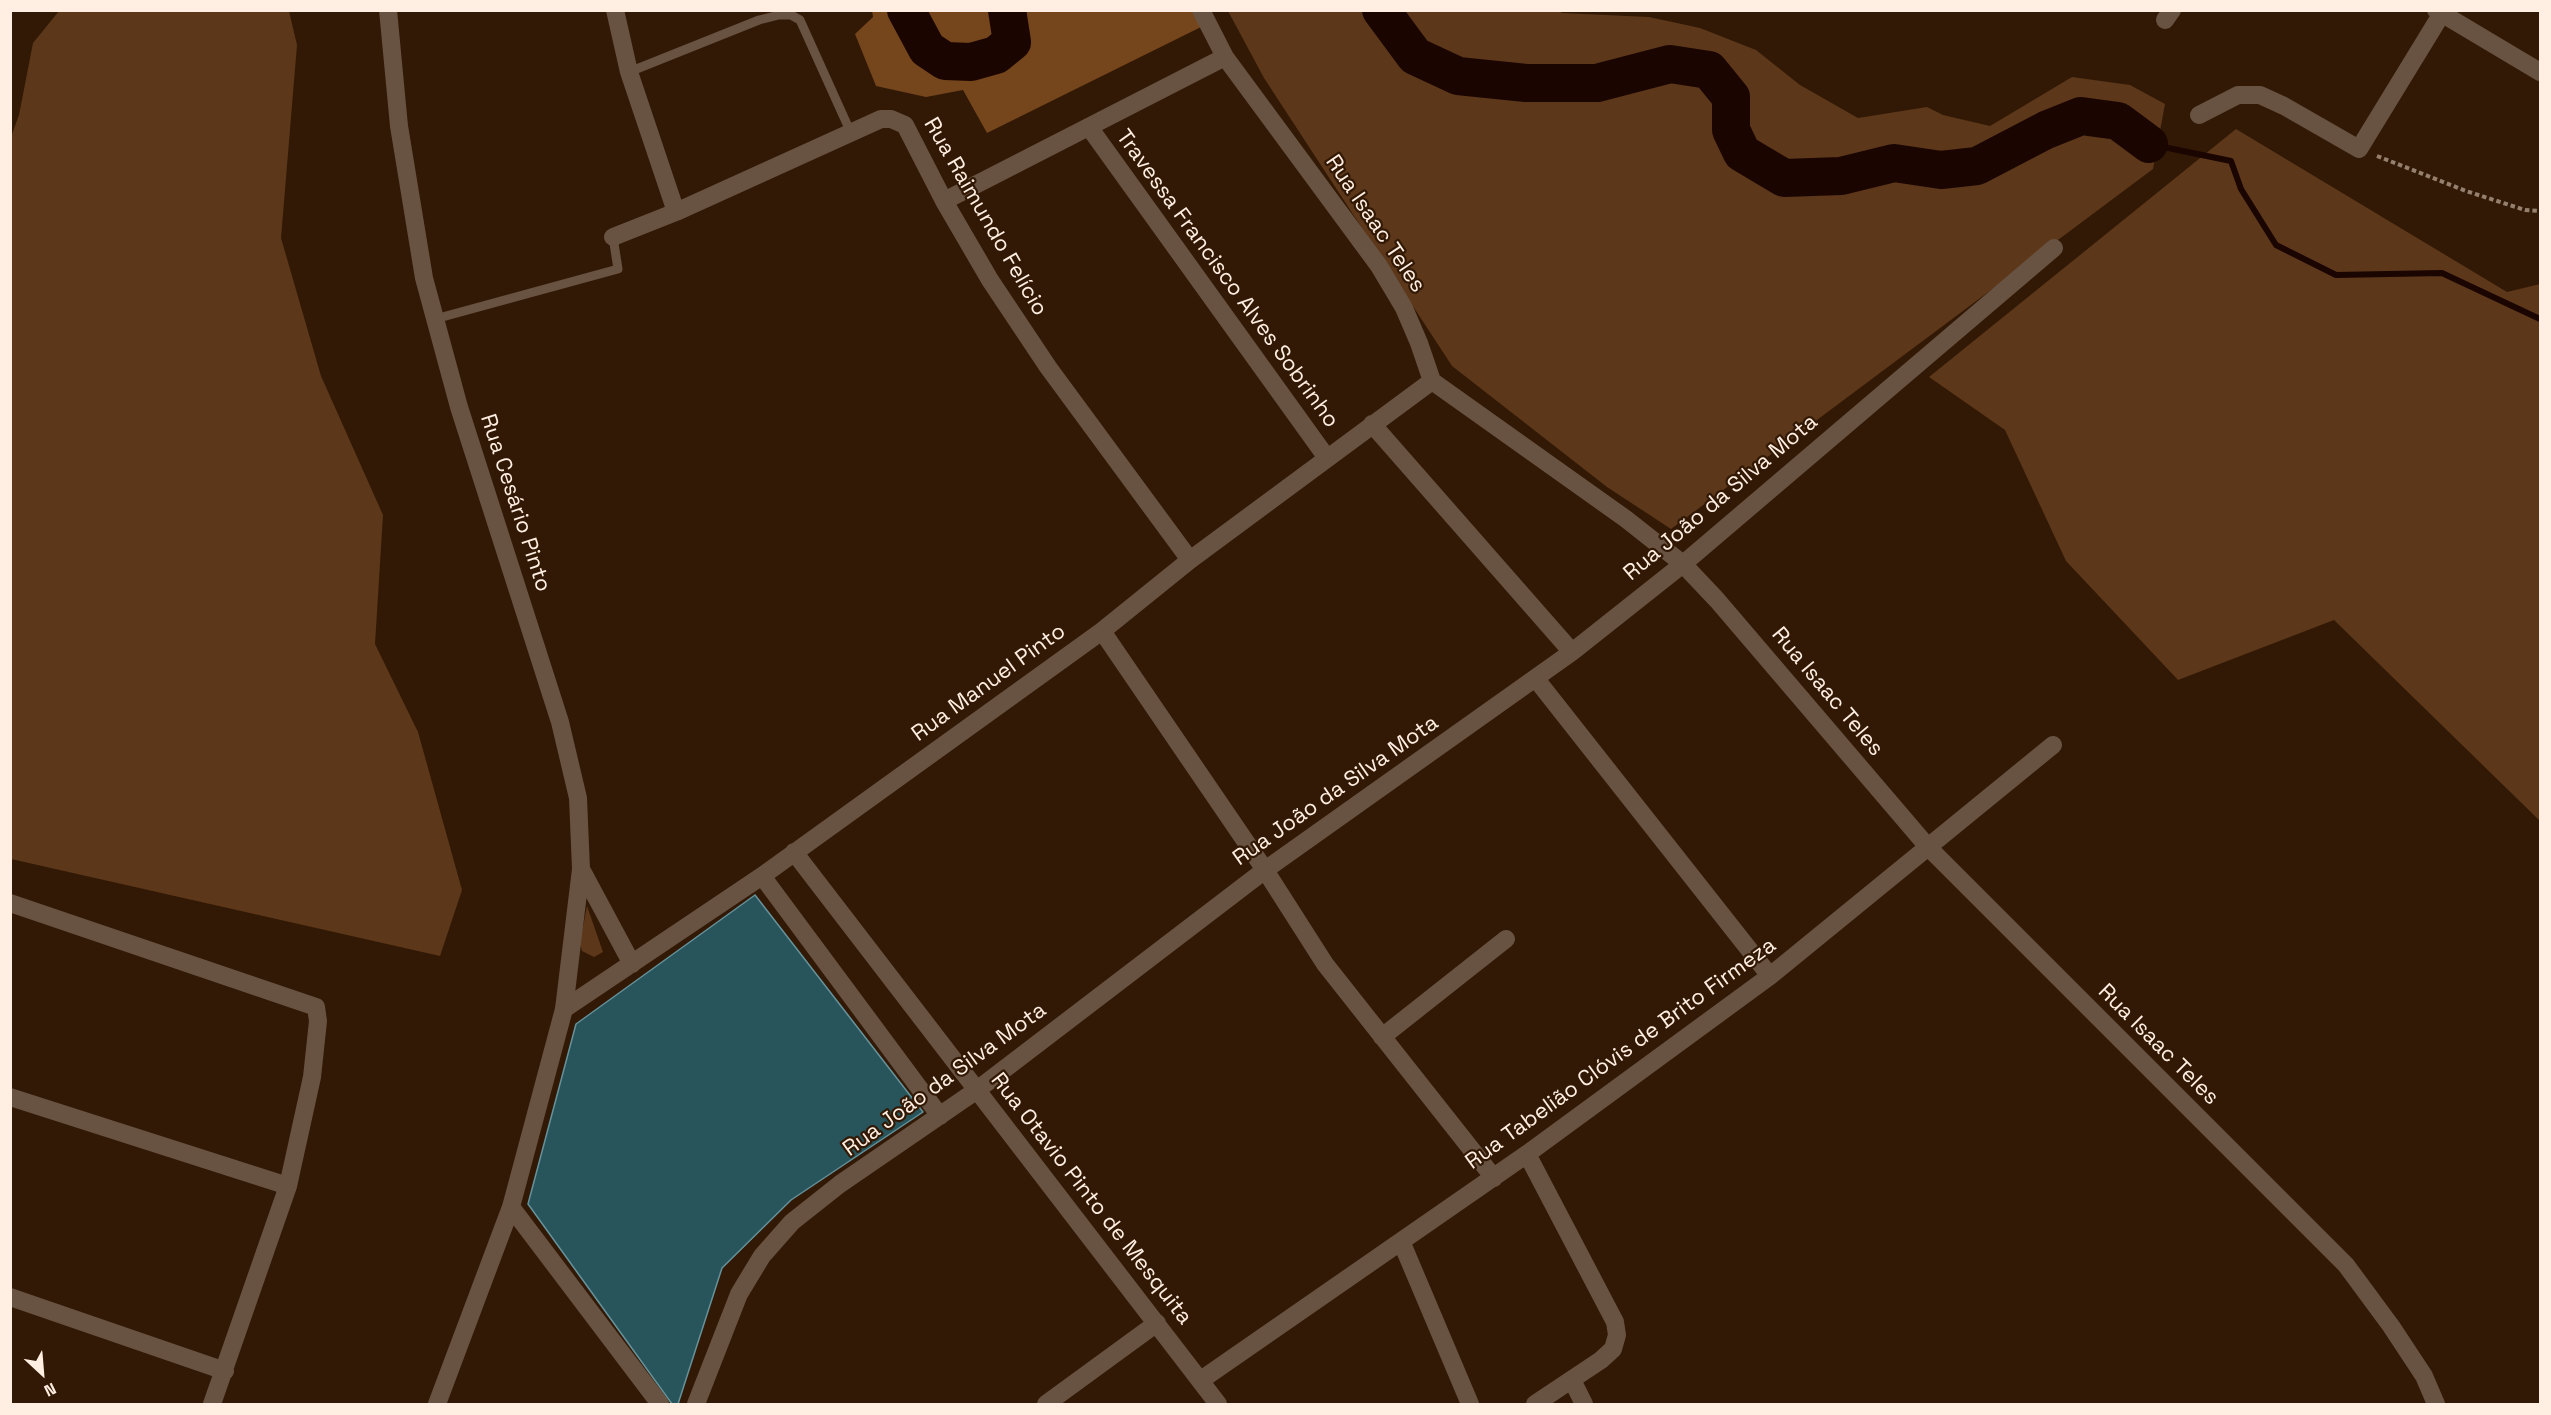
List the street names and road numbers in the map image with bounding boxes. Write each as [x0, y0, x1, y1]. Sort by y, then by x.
street label: Rua Raimundo Felício [917, 113, 1053, 321]
street label: Travessa Francisco Alves Sobrinho [1110, 125, 1344, 433]
street label: Rua Isaac Teles [1319, 150, 1431, 298]
street label: Rua João da Silva Mota [1619, 409, 1823, 587]
street label: Rua Cesário Pinto [474, 411, 556, 595]
street label: Rua Manuel Pinto [907, 618, 1071, 748]
street label: Rua Isaac Teles [1765, 622, 1889, 762]
street label: Rua João da Silva Mota [1228, 710, 1444, 872]
street label: Rua Tabelião Clóvis de Brito Firmeza [1461, 932, 1781, 1176]
street label: Rua Isaac Teles [2092, 979, 2224, 1111]
street label: Rua João da Silva Mota [838, 997, 1052, 1163]
street label: Rua Otavio Pinto de Mesquita [985, 1068, 1197, 1330]

